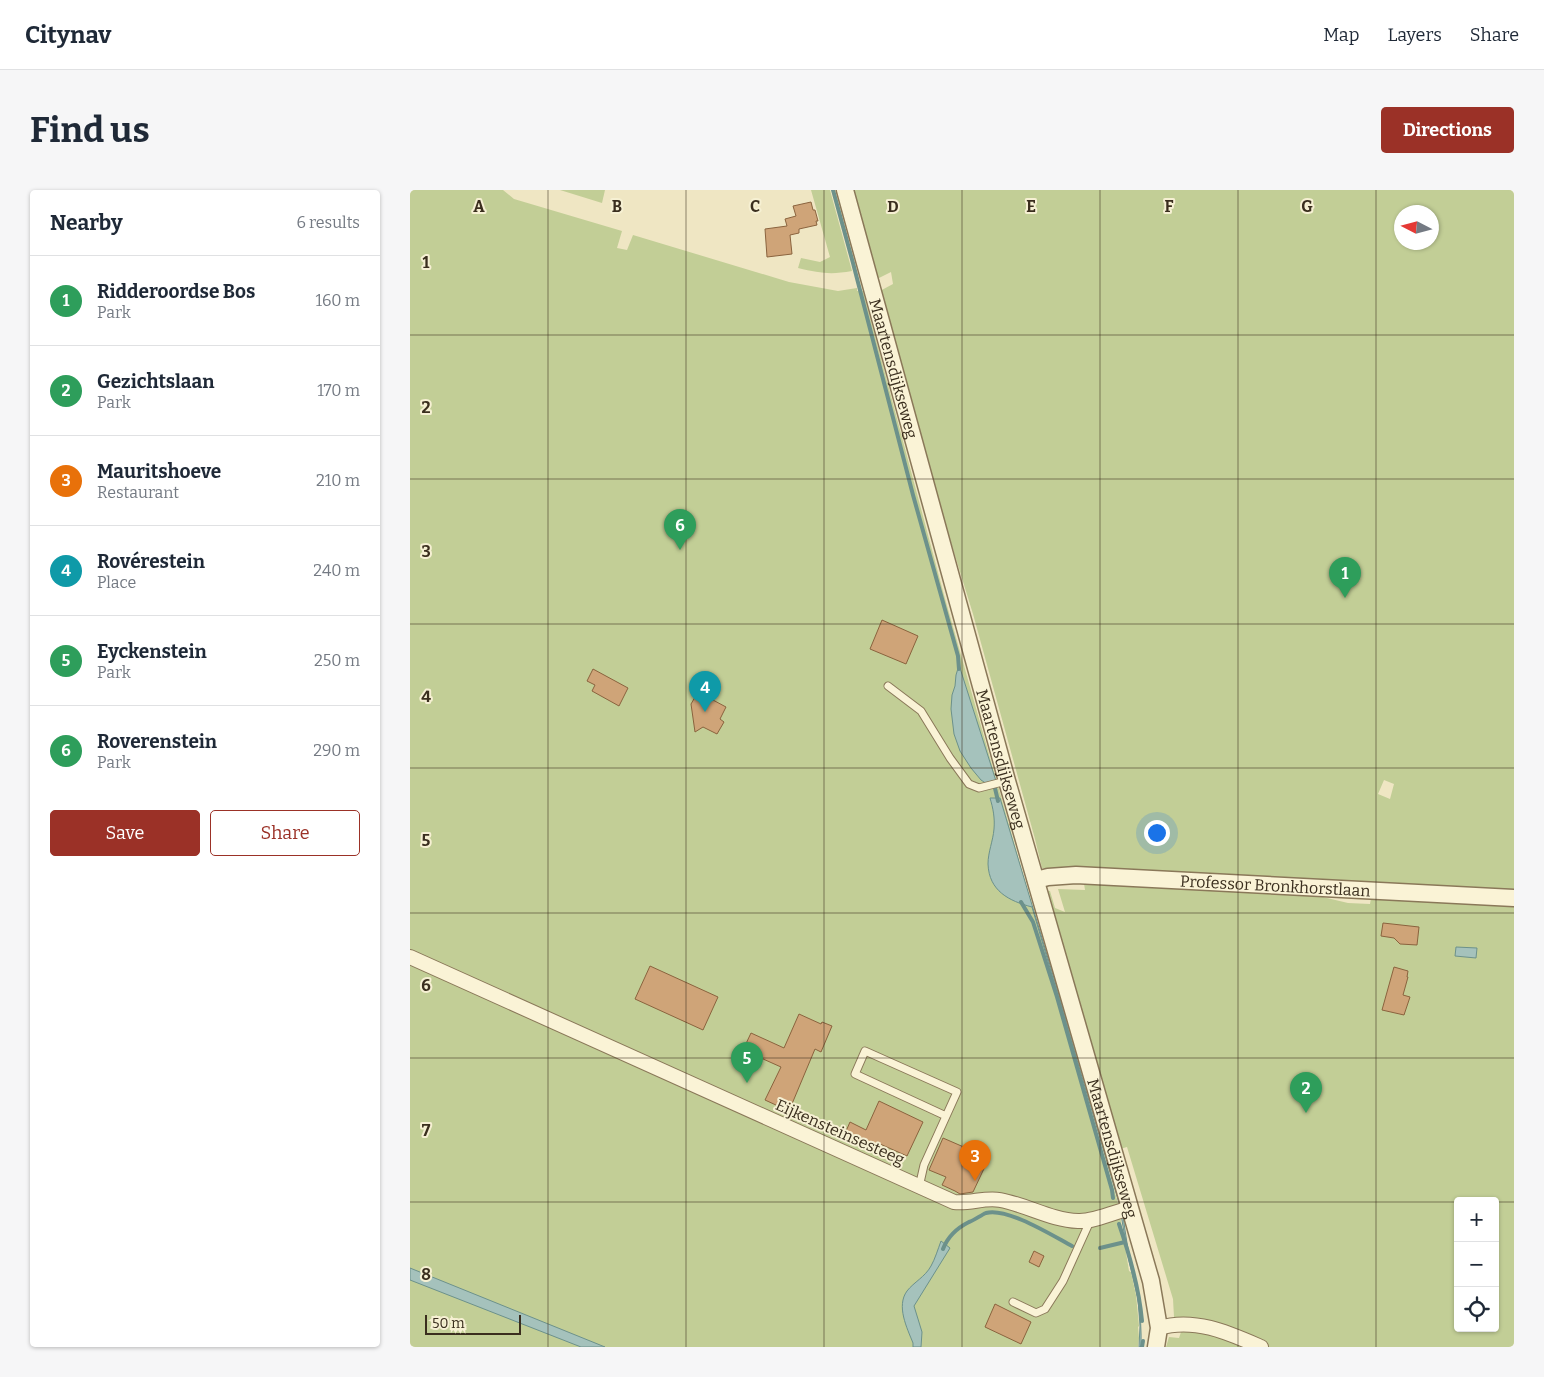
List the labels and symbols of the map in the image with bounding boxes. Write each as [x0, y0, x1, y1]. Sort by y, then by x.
text: A [473, 197, 485, 216]
text: B [612, 197, 622, 216]
text: C [750, 197, 760, 216]
text: D [887, 197, 899, 216]
text: E [1026, 197, 1036, 216]
text: F [1165, 197, 1174, 216]
text: G [1301, 197, 1313, 216]
north arrow [1394, 205, 1439, 250]
text: 1 [423, 253, 430, 272]
street label: Maartensdijkseweg [866, 296, 922, 441]
text: 2 [421, 398, 431, 417]
pin: 6 [664, 509, 696, 550]
text: 3 [421, 542, 431, 561]
pin: 1 [1329, 557, 1361, 598]
pin: 4 [689, 671, 721, 712]
text: 4 [421, 687, 431, 706]
street label: Maartensdijkseweg [973, 687, 1030, 831]
your location [1144, 820, 1170, 846]
text: 5 [422, 831, 431, 850]
street label: Professor Bronkhorstlaan [1180, 871, 1371, 900]
text: 6 [421, 976, 431, 995]
pin: 5 [731, 1042, 763, 1083]
pin: 2 [1290, 1072, 1322, 1113]
street label: Maartensdijkseweg [1084, 1076, 1142, 1220]
street label: Eijkensteinsesteeg [773, 1095, 908, 1169]
text: 7 [422, 1121, 431, 1140]
pin: 3 [959, 1140, 991, 1181]
text: 8 [421, 1265, 431, 1284]
scale bar [425, 1312, 521, 1335]

